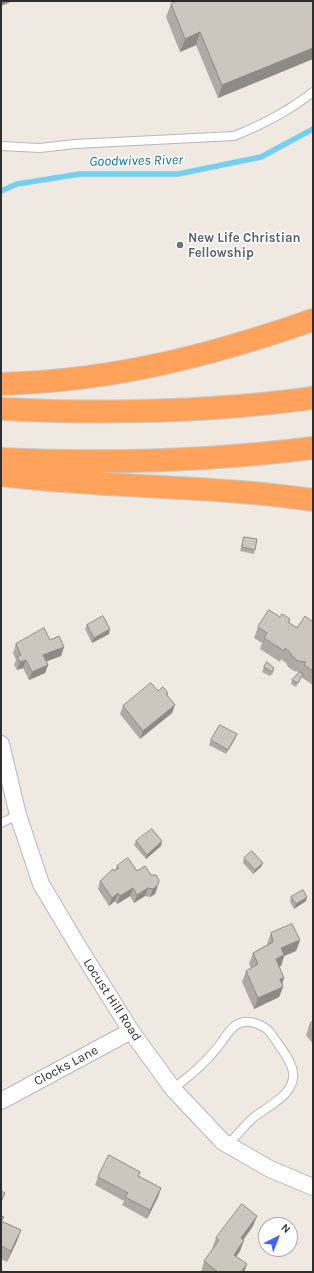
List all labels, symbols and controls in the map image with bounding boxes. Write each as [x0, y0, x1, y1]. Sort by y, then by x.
water label: Goodwives River [89, 152, 183, 170]
place label: New Life Christian Fellowship [188, 230, 301, 261]
marker: New Life Christian Fellowship [175, 240, 185, 250]
street label: Locust Hill Road [79, 956, 145, 1044]
street label: Clocks Lane [31, 1043, 101, 1089]
north arrow [258, 1217, 298, 1257]
text: N [278, 1221, 293, 1236]

